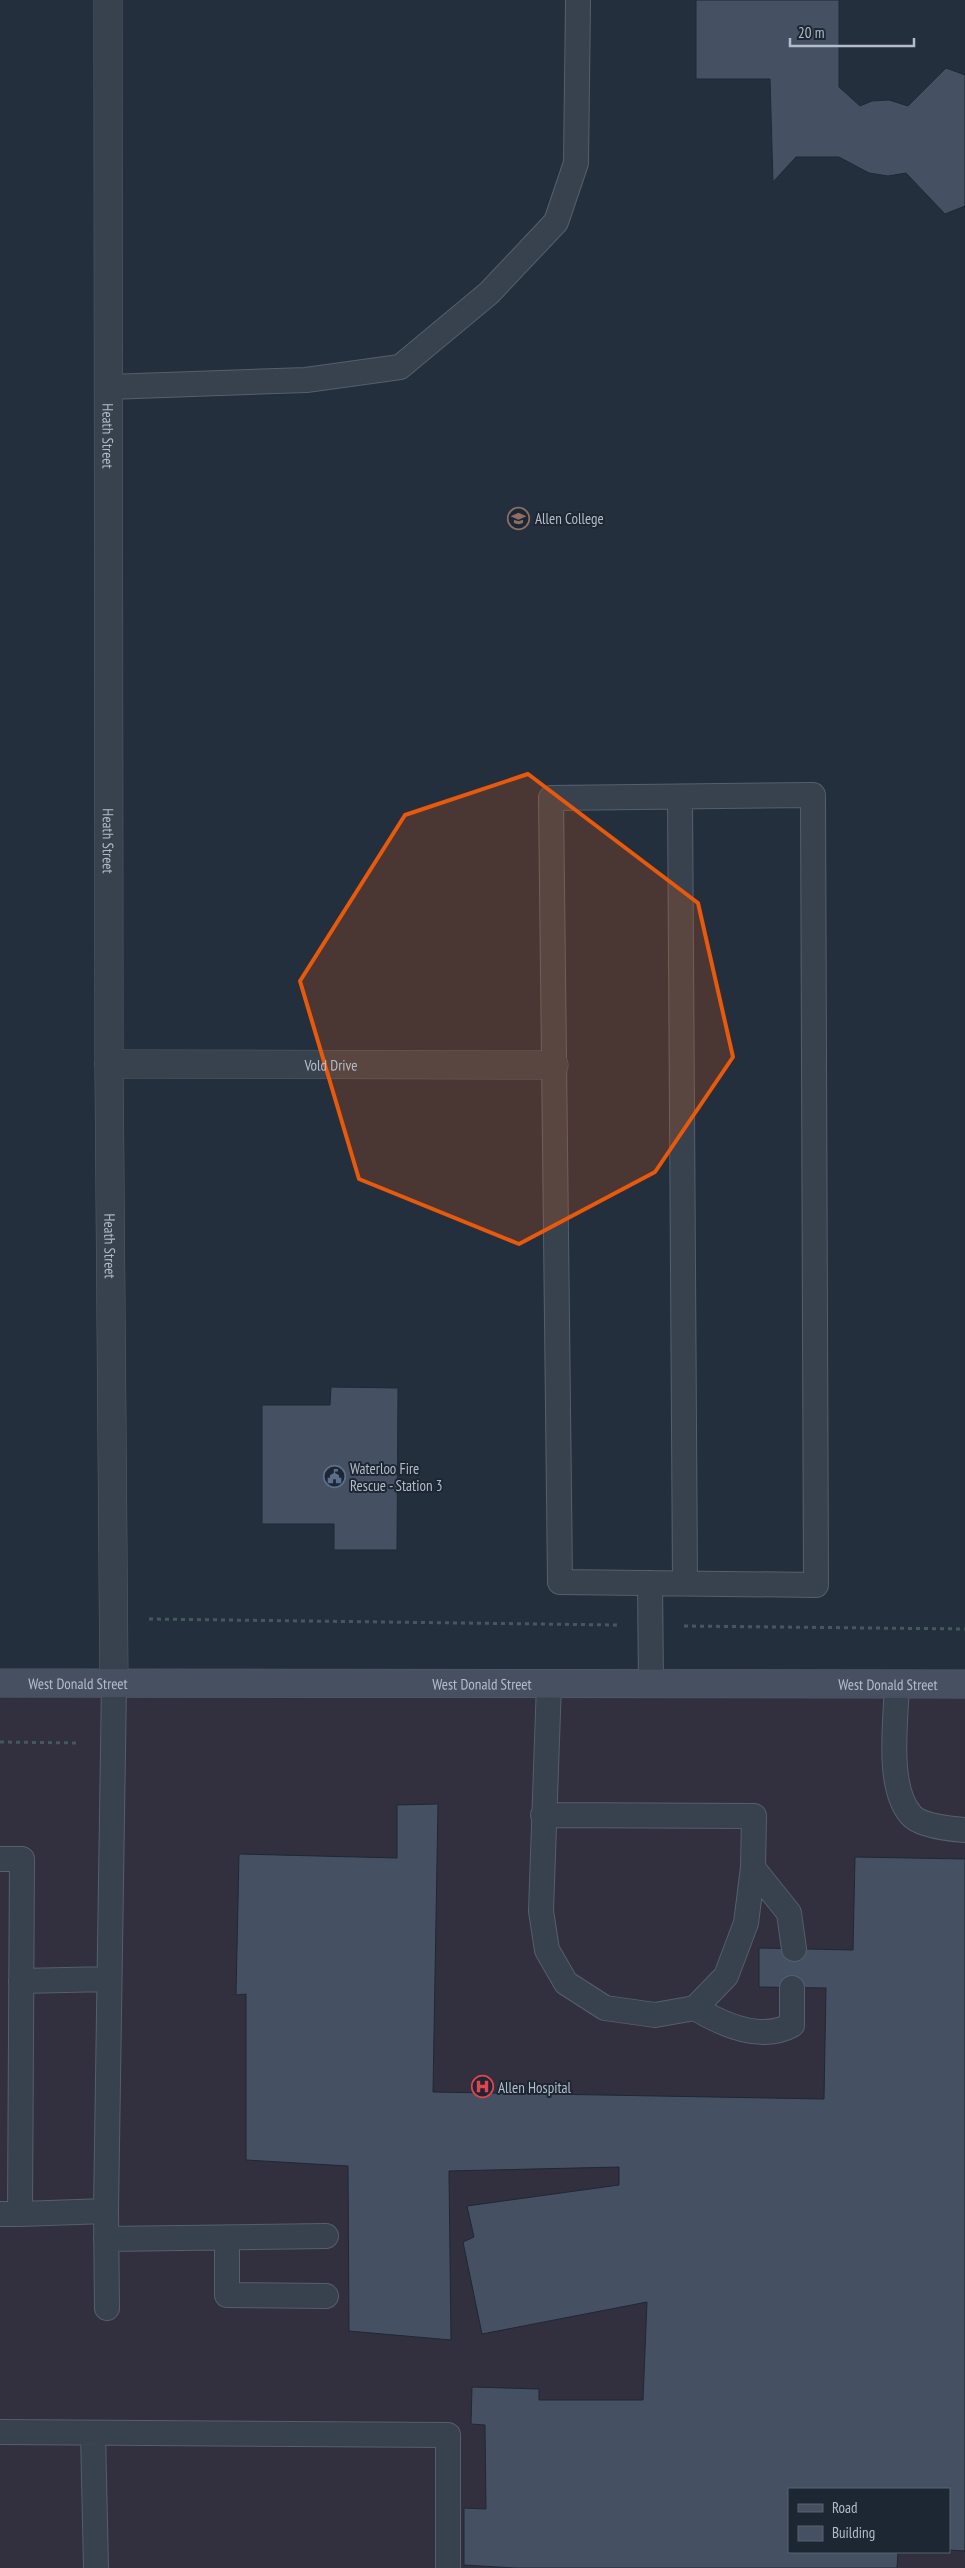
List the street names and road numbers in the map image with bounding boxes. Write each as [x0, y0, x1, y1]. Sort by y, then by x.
street label: Heath Street [99, 403, 118, 469]
street label: Heath Street [99, 808, 118, 874]
street label: Vold Drive [303, 1055, 358, 1074]
street label: Heath Street [101, 1213, 120, 1279]
street label: West Donald Street [28, 1674, 128, 1693]
street label: West Donald Street [432, 1674, 532, 1693]
street label: West Donald Street [838, 1674, 938, 1693]

